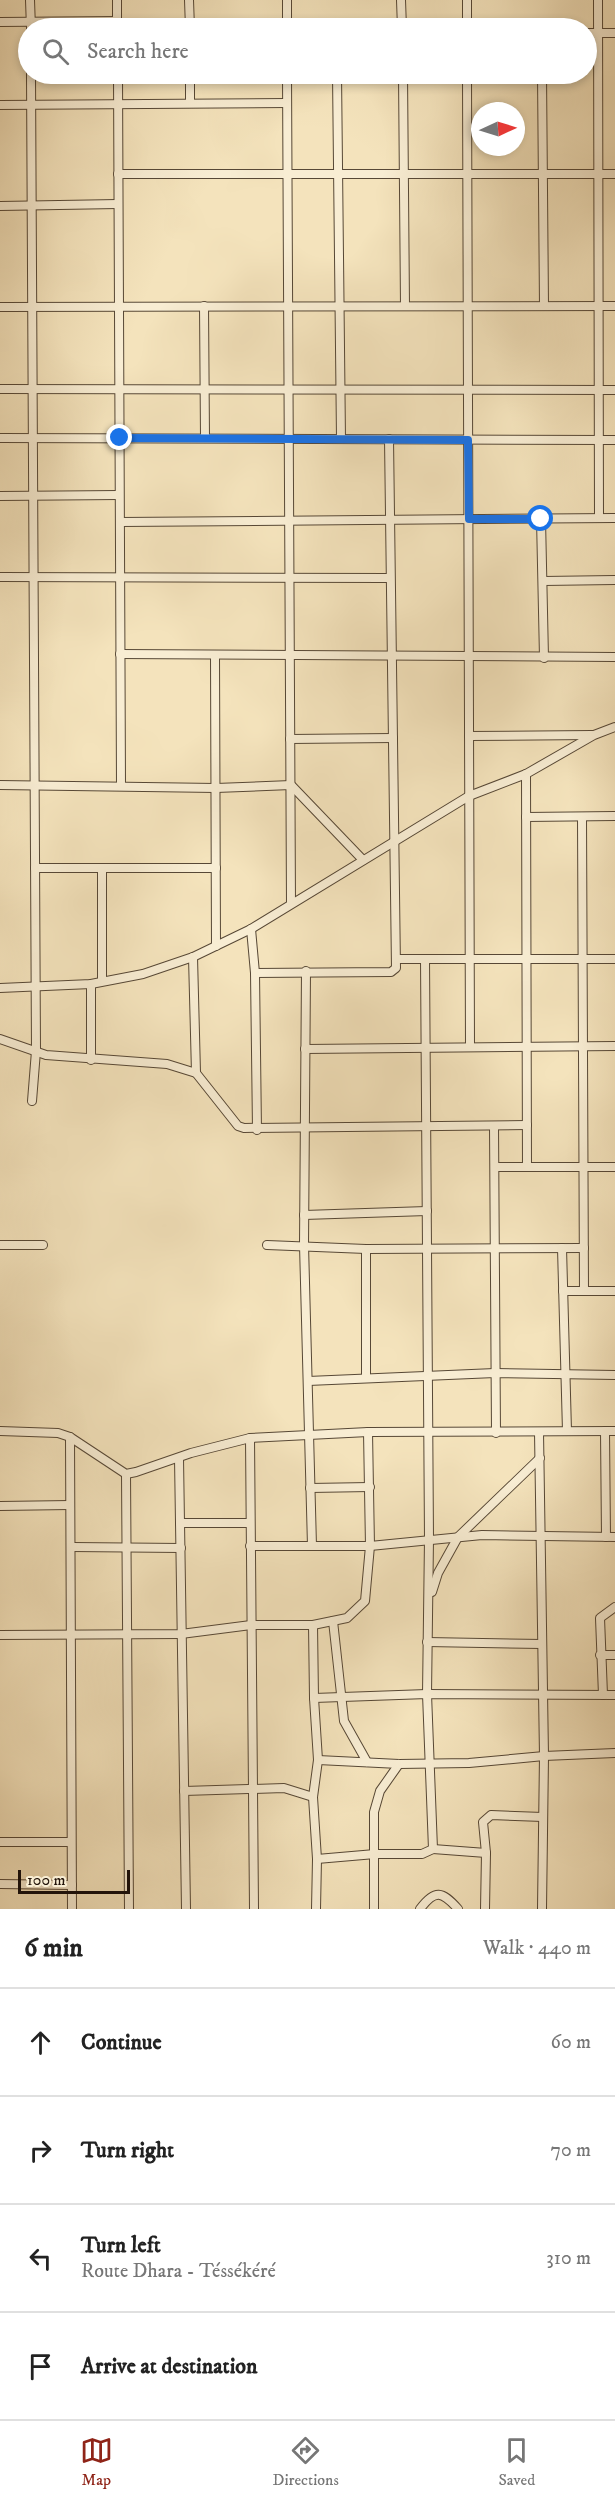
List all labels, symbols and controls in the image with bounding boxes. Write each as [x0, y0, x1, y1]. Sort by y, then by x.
search box [18, 18, 597, 84]
icon: search [39, 35, 72, 68]
text: Search here [87, 38, 189, 65]
north arrow [471, 102, 525, 156]
route end [106, 424, 132, 450]
route start [527, 505, 553, 531]
scale bar [18, 1867, 130, 1894]
text: 100 m [27, 1870, 66, 1890]
text: 6 min [24, 1932, 83, 1965]
text: Walk · 440 m [483, 1936, 591, 1961]
icon: ahead [24, 2026, 57, 2059]
text: Continue [81, 2029, 162, 2056]
text: 60 m [551, 2030, 591, 2055]
icon: right [24, 2134, 57, 2167]
text: Turn right [81, 2137, 174, 2164]
text: 70 m [550, 2138, 591, 2163]
text: Turn left [81, 2232, 161, 2259]
icon: left [24, 2242, 57, 2275]
text: 310 m [546, 2246, 591, 2271]
text: Route Dhara - Téssékéré [81, 2259, 276, 2284]
icon: arrive [24, 2350, 57, 2383]
text: Arrive at destination [81, 2353, 258, 2380]
tab: Map [80, 2434, 113, 2490]
tab: Directions [272, 2434, 339, 2490]
tab: Saved [498, 2434, 535, 2490]

